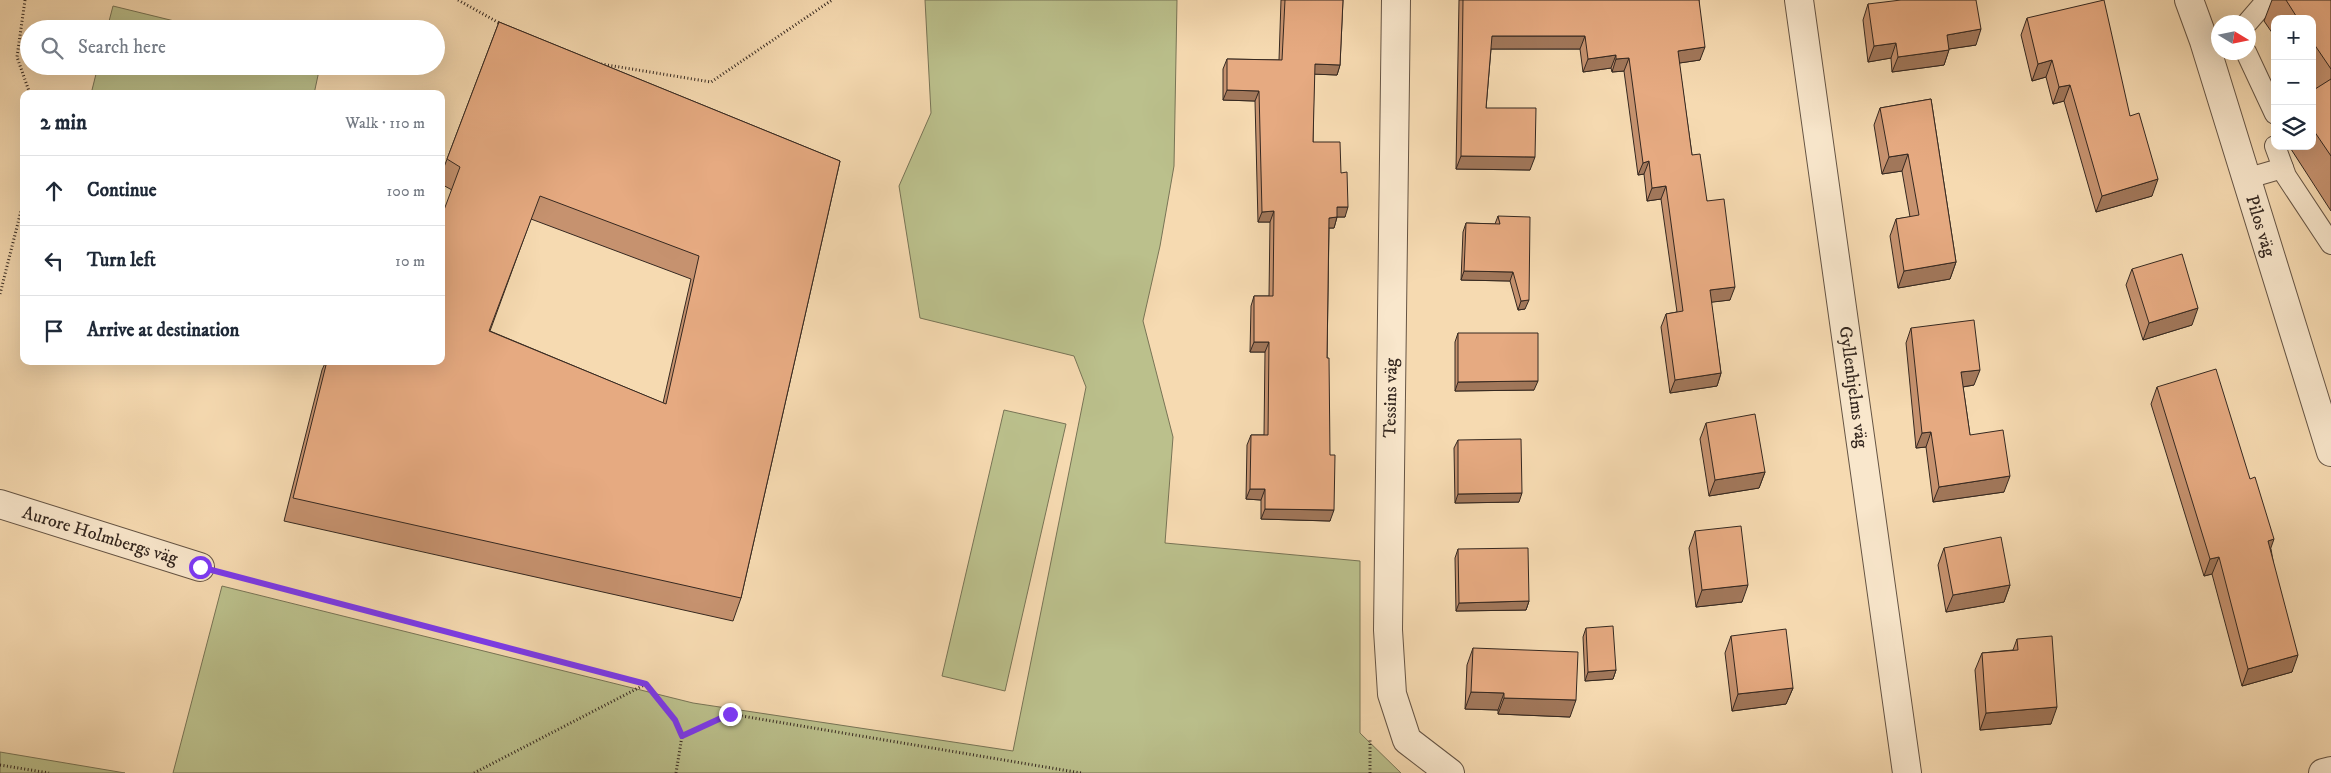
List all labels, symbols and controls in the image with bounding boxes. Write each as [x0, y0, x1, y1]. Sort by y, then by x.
north arrow [2211, 15, 2256, 60]
map controls [2271, 15, 2316, 150]
button: + [2271, 15, 2316, 60]
search box [20, 20, 445, 75]
icon: search [38, 34, 66, 62]
text: Search here [78, 36, 166, 59]
button: − [2271, 60, 2316, 105]
button: layers [2271, 105, 2316, 150]
text: 2 min [40, 110, 87, 136]
text: Walk · 110 m [345, 113, 425, 133]
icon: ahead [40, 177, 68, 205]
text: Continue [87, 179, 157, 202]
text: 100 m [387, 181, 425, 201]
street label: Pilos väg [2240, 192, 2280, 260]
icon: left [40, 247, 68, 275]
text: Turn left [87, 249, 156, 272]
text: 10 m [395, 251, 425, 271]
icon: arrive [40, 317, 68, 345]
text: Arrive at destination [87, 319, 239, 342]
street label: Gyllenhjelms väg [1834, 325, 1872, 450]
street label: Tessins väg [1379, 358, 1403, 438]
street label: Aurore Holmbergs väg [20, 502, 181, 570]
route start [189, 556, 212, 579]
route end [719, 703, 742, 726]

